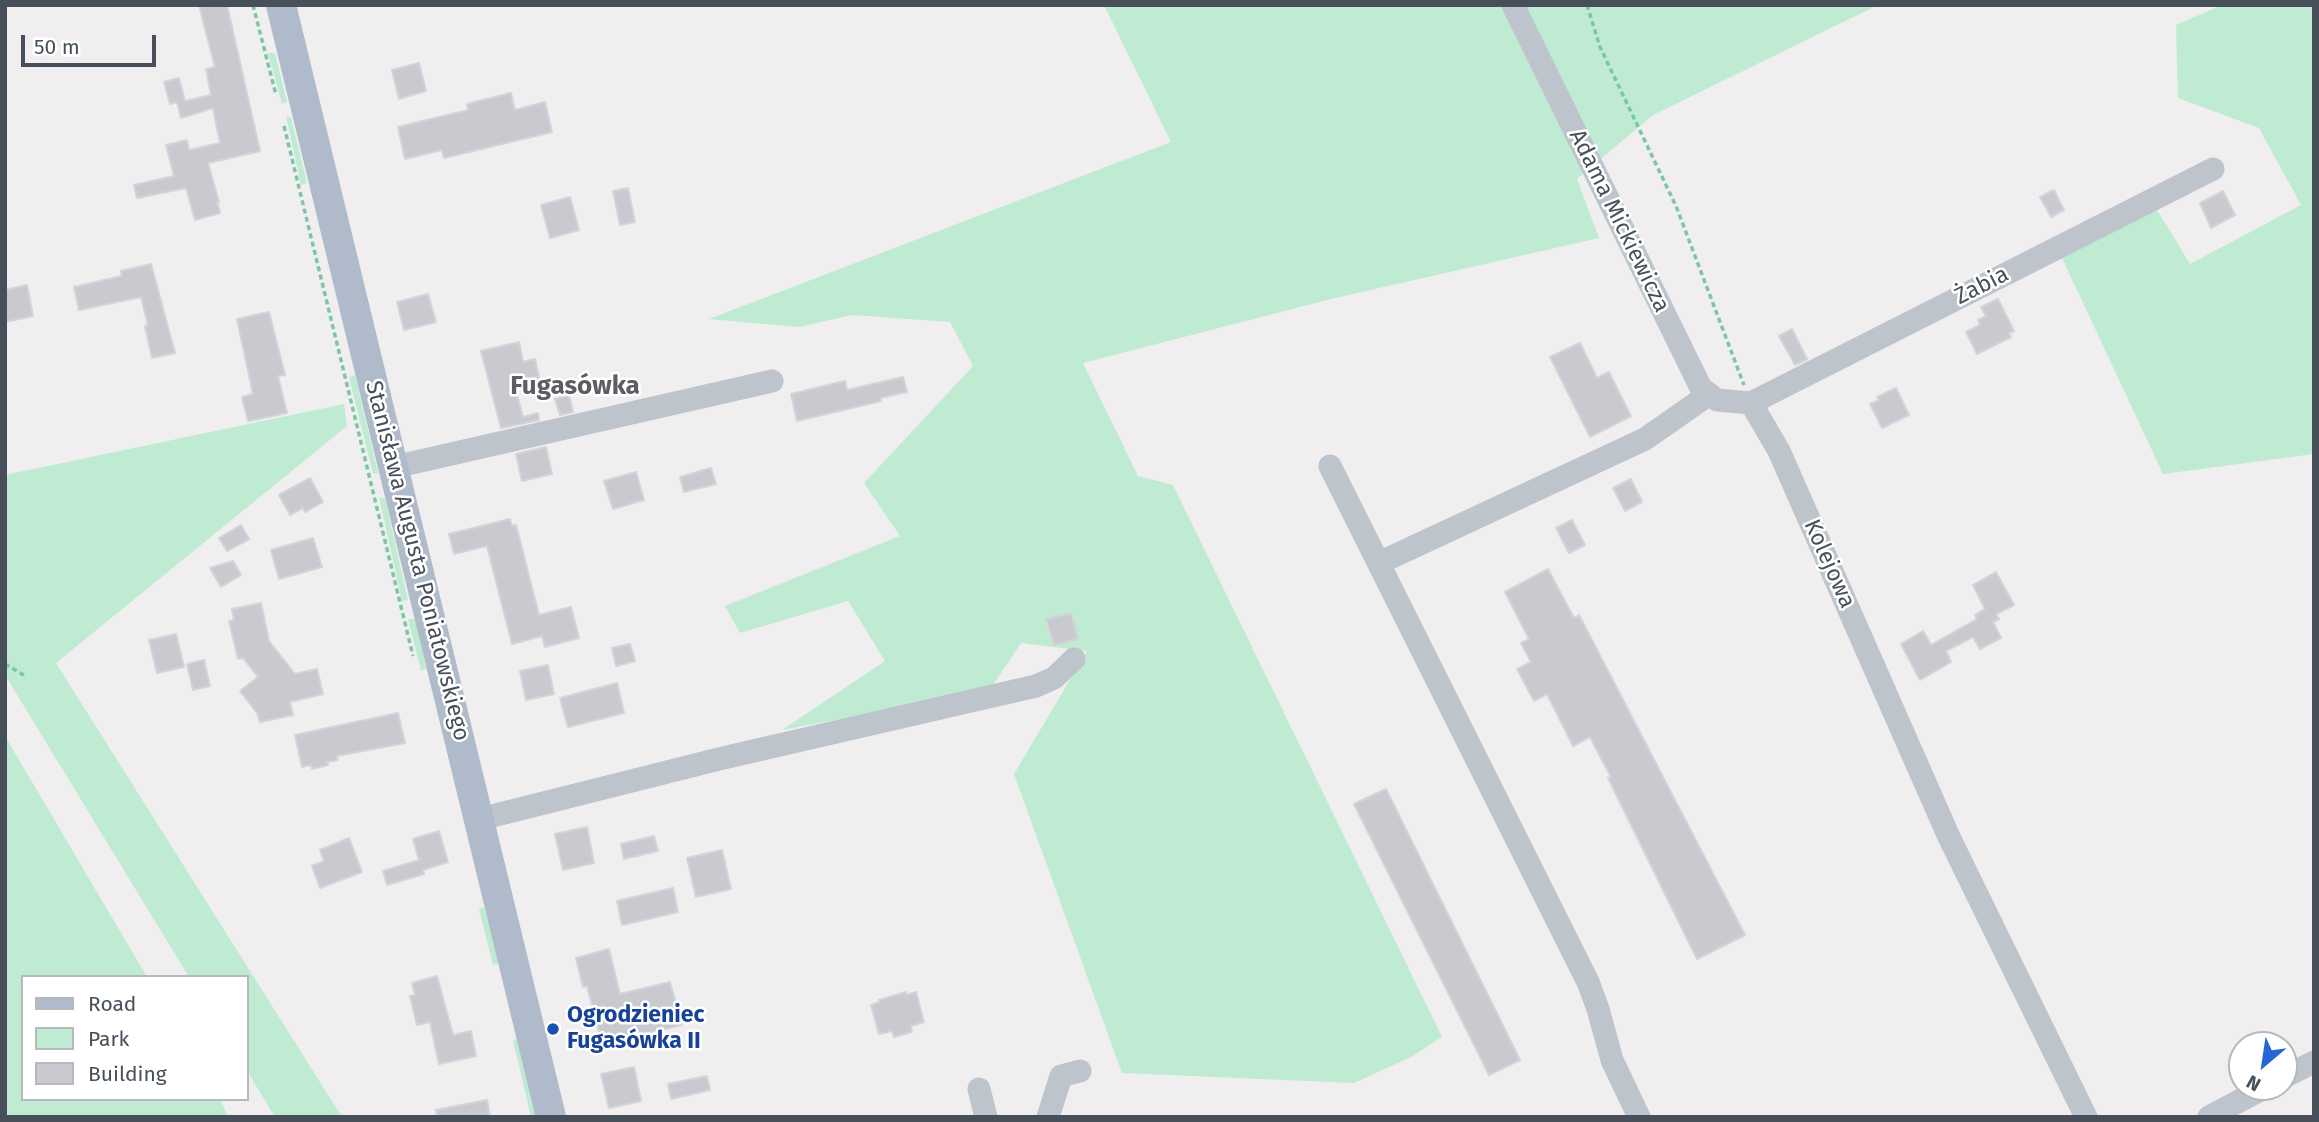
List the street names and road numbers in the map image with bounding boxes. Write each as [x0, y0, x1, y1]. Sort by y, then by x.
street label: Adama Mickiewicza [1563, 125, 1675, 317]
street label: Żabia [1950, 261, 2014, 311]
street label: Stanisława Augusta Poniatowskiego [359, 378, 475, 744]
street label: Kolejowa [1797, 515, 1861, 613]

